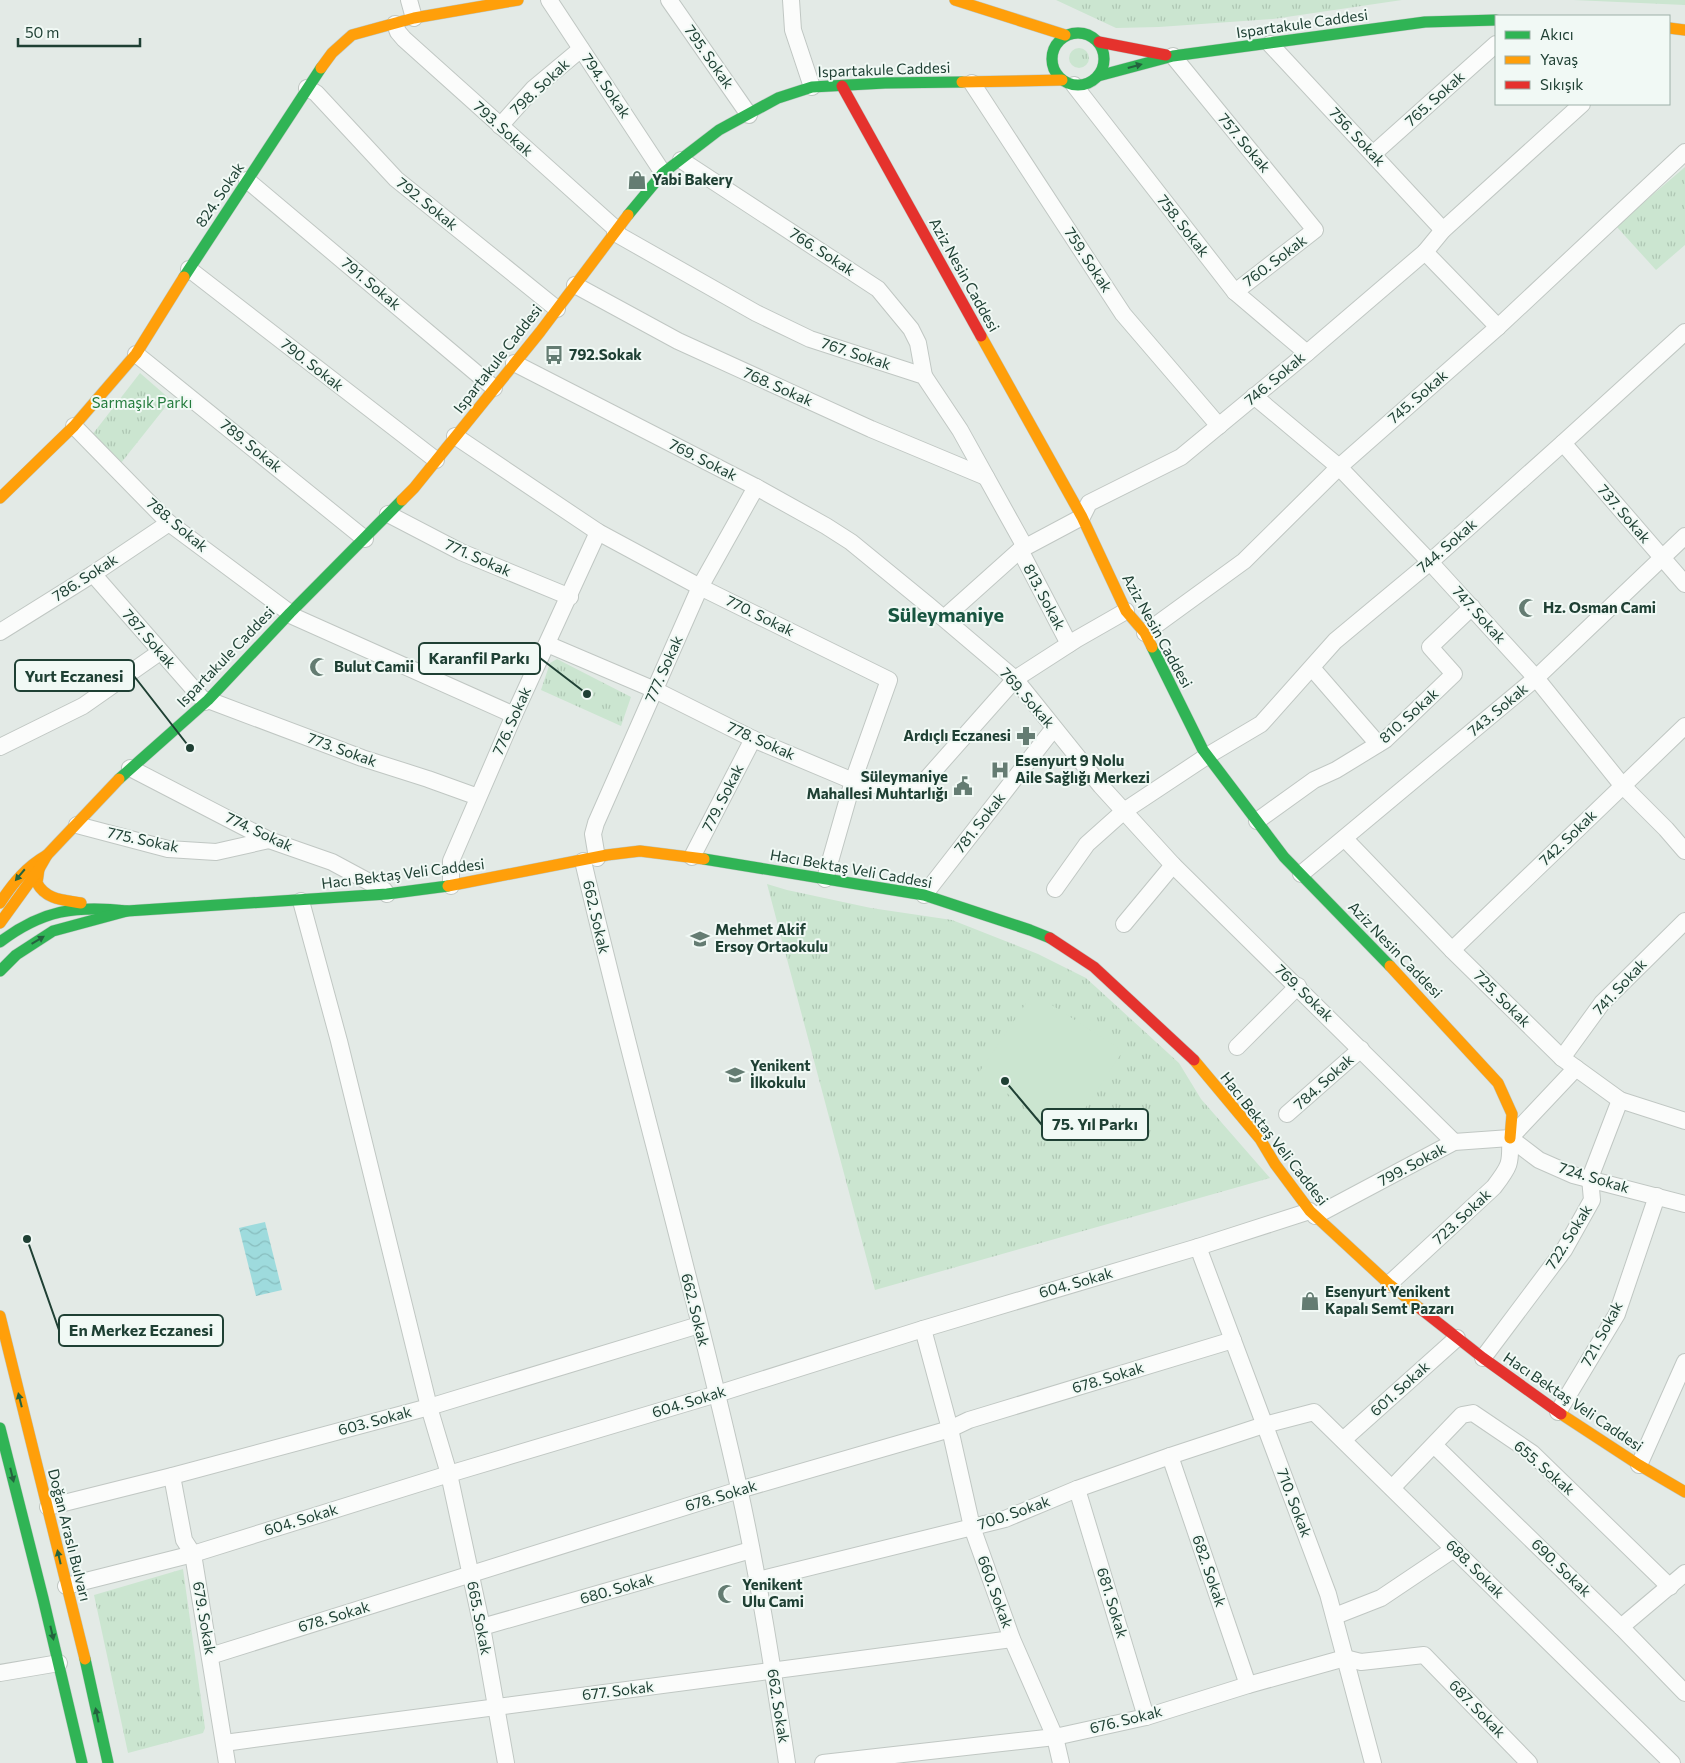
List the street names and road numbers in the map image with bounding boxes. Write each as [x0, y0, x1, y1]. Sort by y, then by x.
street label: Ispartakule Caddesi [1235, 5, 1369, 41]
street label: 795. Sokak [681, 21, 738, 92]
street label: 794. Sokak [579, 50, 635, 121]
street label: 798. Sokak [506, 54, 573, 118]
street label: Ispartakule Caddesi [817, 58, 951, 80]
street label: 765. Sokak [1401, 67, 1468, 130]
street label: 793. Sokak [470, 97, 537, 160]
street label: 756. Sokak [1326, 103, 1389, 169]
street label: 757. Sokak [1215, 109, 1275, 176]
street label: 824. Sokak [191, 159, 247, 230]
street label: 792. Sokak [393, 173, 462, 233]
street label: 758. Sokak [1154, 191, 1214, 260]
street label: Aziz Nesin Caddesi [926, 214, 1004, 335]
street label: 766. Sokak [787, 223, 859, 279]
street label: 759. Sokak [1061, 224, 1116, 295]
street label: 760. Sokak [1239, 231, 1310, 290]
street label: 791. Sokak [338, 253, 405, 313]
street label: Ispartakule Caddesi [449, 300, 545, 416]
street label: 767. Sokak [819, 333, 893, 373]
street label: 790. Sokak [278, 334, 348, 394]
street label: 746. Sokak [1241, 348, 1308, 409]
street label: 768. Sokak [741, 363, 816, 409]
street label: 745. Sokak [1384, 366, 1451, 427]
street label: 789. Sokak [217, 415, 286, 476]
street label: 769. Sokak [666, 434, 740, 484]
street label: 737. Sokak [1594, 480, 1655, 546]
street label: 788. Sokak [143, 494, 212, 555]
street label: 744. Sokak [1413, 514, 1480, 576]
street label: 771. Sokak [443, 535, 514, 580]
street label: 786. Sokak [48, 549, 120, 605]
street label: 813. Sokak [1020, 560, 1070, 633]
street label: Aziz Nesin Caddesi [1119, 570, 1197, 691]
street label: 747. Sokak [1449, 582, 1510, 647]
street label: 770. Sokak [723, 591, 797, 639]
street label: Ispartakule Caddesi [173, 602, 278, 710]
street label: 787. Sokak [119, 605, 180, 671]
street label: 777. Sokak [640, 632, 686, 705]
street label: 769. Sokak [997, 664, 1059, 731]
street label: 743. Sokak [1464, 679, 1531, 739]
street label: 776. Sokak [488, 684, 534, 758]
street label: 810. Sokak [1375, 684, 1442, 746]
street label: 778. Sokak [724, 717, 798, 763]
street label: 773. Sokak [305, 728, 379, 770]
street label: 779. Sokak [698, 761, 747, 834]
street label: 781. Sokak [950, 789, 1008, 856]
street label: 742. Sokak [1535, 806, 1600, 869]
street label: 774. Sokak [223, 808, 296, 854]
street label: 775. Sokak [106, 823, 181, 855]
street label: Hacı Bektaş Veli Caddesi [769, 845, 934, 891]
street label: Hacı Bektaş Veli Caddesi [320, 854, 486, 892]
street label: 662. Sokak [580, 878, 614, 955]
street label: Aziz Nesin Caddesi [1345, 897, 1446, 1001]
street label: 741. Sokak [1589, 954, 1650, 1018]
street label: 769. Sokak [1272, 960, 1338, 1024]
street label: 725. Sokak [1471, 966, 1535, 1030]
street label: 784. Sokak [1290, 1050, 1357, 1113]
street label: Hacı Bektaş Veli Caddesi [1217, 1068, 1332, 1209]
street label: 799. Sokak [1375, 1139, 1448, 1189]
street label: 724. Sokak [1557, 1158, 1632, 1196]
street label: 723. Sokak [1429, 1185, 1494, 1248]
street label: 722. Sokak [1541, 1201, 1595, 1272]
street label: 604. Sokak [1037, 1263, 1115, 1301]
street label: 662. Sokak [678, 1271, 714, 1348]
street label: 721. Sokak [1577, 1298, 1626, 1369]
street label: Hacı Bektaş Veli Caddesi [1500, 1348, 1647, 1455]
street label: 601. Sokak [1366, 1357, 1433, 1420]
street label: 678. Sokak [1070, 1358, 1146, 1396]
street label: 604. Sokak [650, 1381, 728, 1421]
street label: 603. Sokak [336, 1402, 414, 1438]
street label: 655. Sokak [1511, 1436, 1579, 1498]
street label: 710. Sokak [1274, 1466, 1316, 1540]
street label: Doğan Araslı Bulvarı [45, 1467, 95, 1603]
street label: 678. Sokak [683, 1476, 759, 1514]
street label: 700. Sokak [975, 1491, 1052, 1533]
street label: 604. Sokak [262, 1499, 340, 1539]
street label: 682. Sokak [1189, 1532, 1231, 1609]
street label: 690. Sokak [1528, 1534, 1595, 1600]
street label: 688. Sokak [1443, 1535, 1509, 1601]
street label: 660. Sokak [974, 1553, 1017, 1630]
street label: 681. Sokak [1094, 1565, 1132, 1640]
street label: 680. Sokak [578, 1569, 656, 1607]
street label: 665. Sokak [464, 1579, 496, 1656]
street label: 679. Sokak [190, 1580, 220, 1656]
street label: 678. Sokak [296, 1597, 372, 1635]
street label: 662. Sokak [764, 1668, 794, 1744]
street label: 687. Sokak [1446, 1676, 1510, 1741]
street label: 677. Sokak [581, 1677, 655, 1703]
street label: 676. Sokak [1088, 1701, 1164, 1737]

